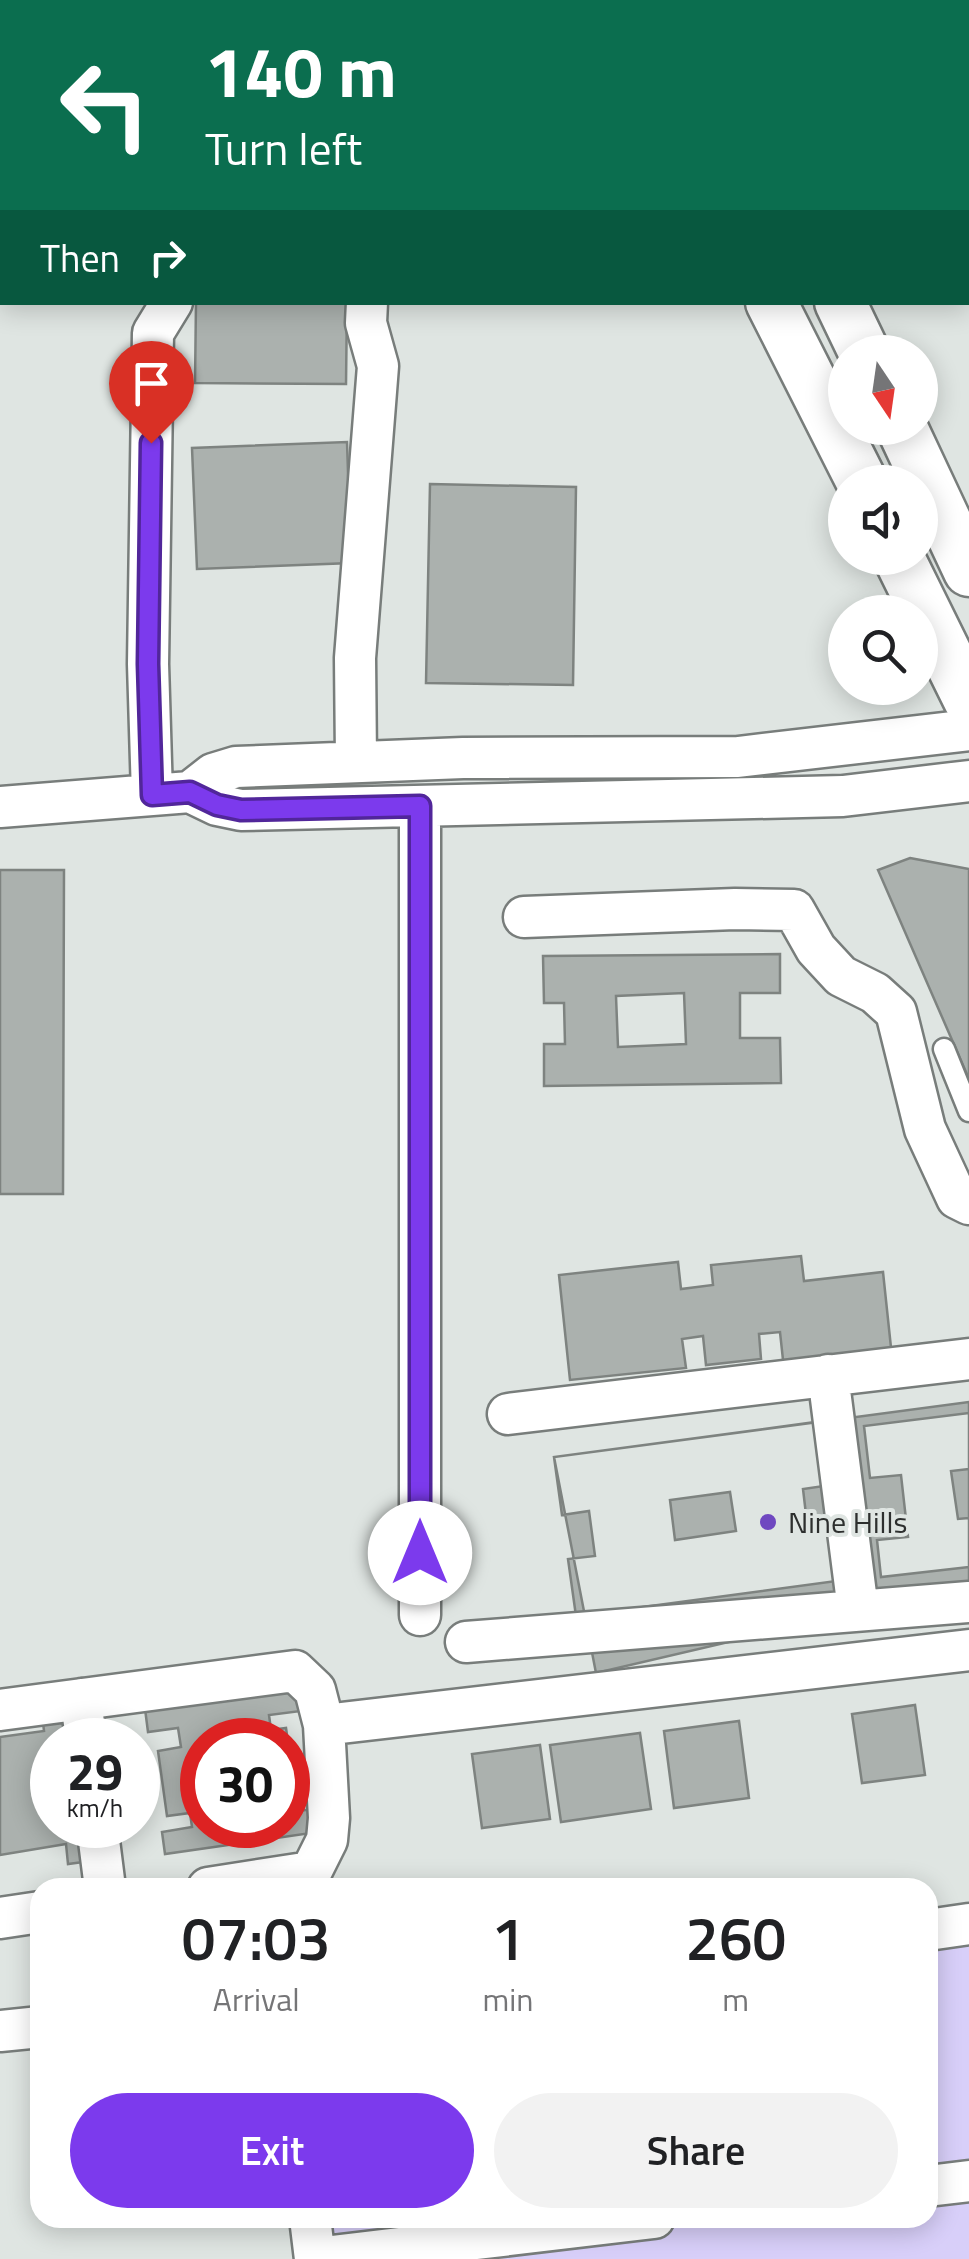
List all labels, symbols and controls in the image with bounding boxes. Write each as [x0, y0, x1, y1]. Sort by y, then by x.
text: 140 m [205, 18, 397, 124]
icon: left [40, 40, 170, 170]
text: Turn left [205, 114, 362, 182]
text: Then [40, 229, 120, 287]
icon: right [140, 230, 195, 285]
north arrow [828, 335, 938, 445]
map controls [828, 335, 938, 705]
pin [109, 341, 194, 444]
icon: arrive [124, 356, 179, 411]
button: sound [828, 465, 938, 575]
button: search [828, 595, 938, 705]
place label: Nine Hills [788, 1499, 907, 1545]
position arrow [368, 1501, 472, 1605]
marker: Nine Hills [757, 1511, 779, 1533]
speed limit sign: 30 [180, 1718, 310, 1848]
text: 29 [67, 1733, 123, 1809]
text: km/h [67, 1789, 123, 1827]
text: 07:03 [182, 1892, 331, 1983]
text: 1 [491, 1892, 525, 1983]
text: 260 [685, 1892, 786, 1983]
text: Arrival [213, 1975, 300, 2023]
text: min [482, 1975, 533, 2023]
text: m [722, 1975, 749, 2023]
button: Exit [70, 2093, 474, 2208]
button: Share [494, 2093, 898, 2208]

